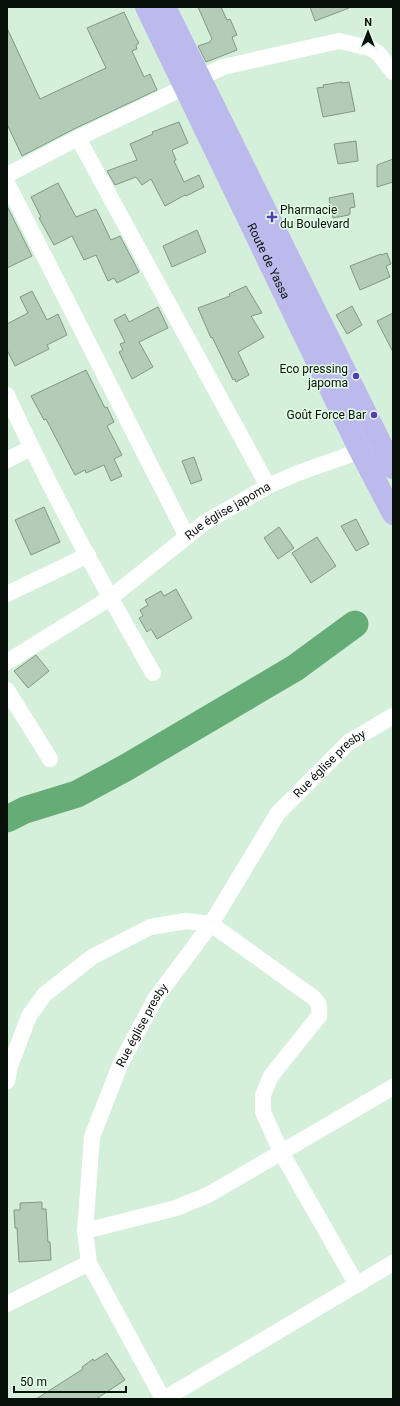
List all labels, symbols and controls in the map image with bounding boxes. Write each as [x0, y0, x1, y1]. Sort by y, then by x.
north arrow [348, 12, 388, 52]
text: N [364, 16, 372, 29]
place label: Pharmacie du Boulevard [280, 203, 349, 231]
marker: Pharmacie du Boulevard [267, 212, 277, 222]
street label: Route de Yassa [244, 221, 293, 301]
place label: Eco pressing japoma [279, 362, 348, 390]
marker: Eco pressing japoma [351, 371, 361, 381]
place label: Goût Force Bar [286, 408, 366, 422]
marker: Goût Force Bar [369, 410, 379, 420]
street label: Rue église japoma [182, 479, 273, 543]
street label: Rue église presby [290, 727, 368, 801]
street label: Rue église presby [113, 981, 171, 1070]
scale bar [14, 1368, 126, 1394]
text: 50 m [20, 1375, 47, 1389]

